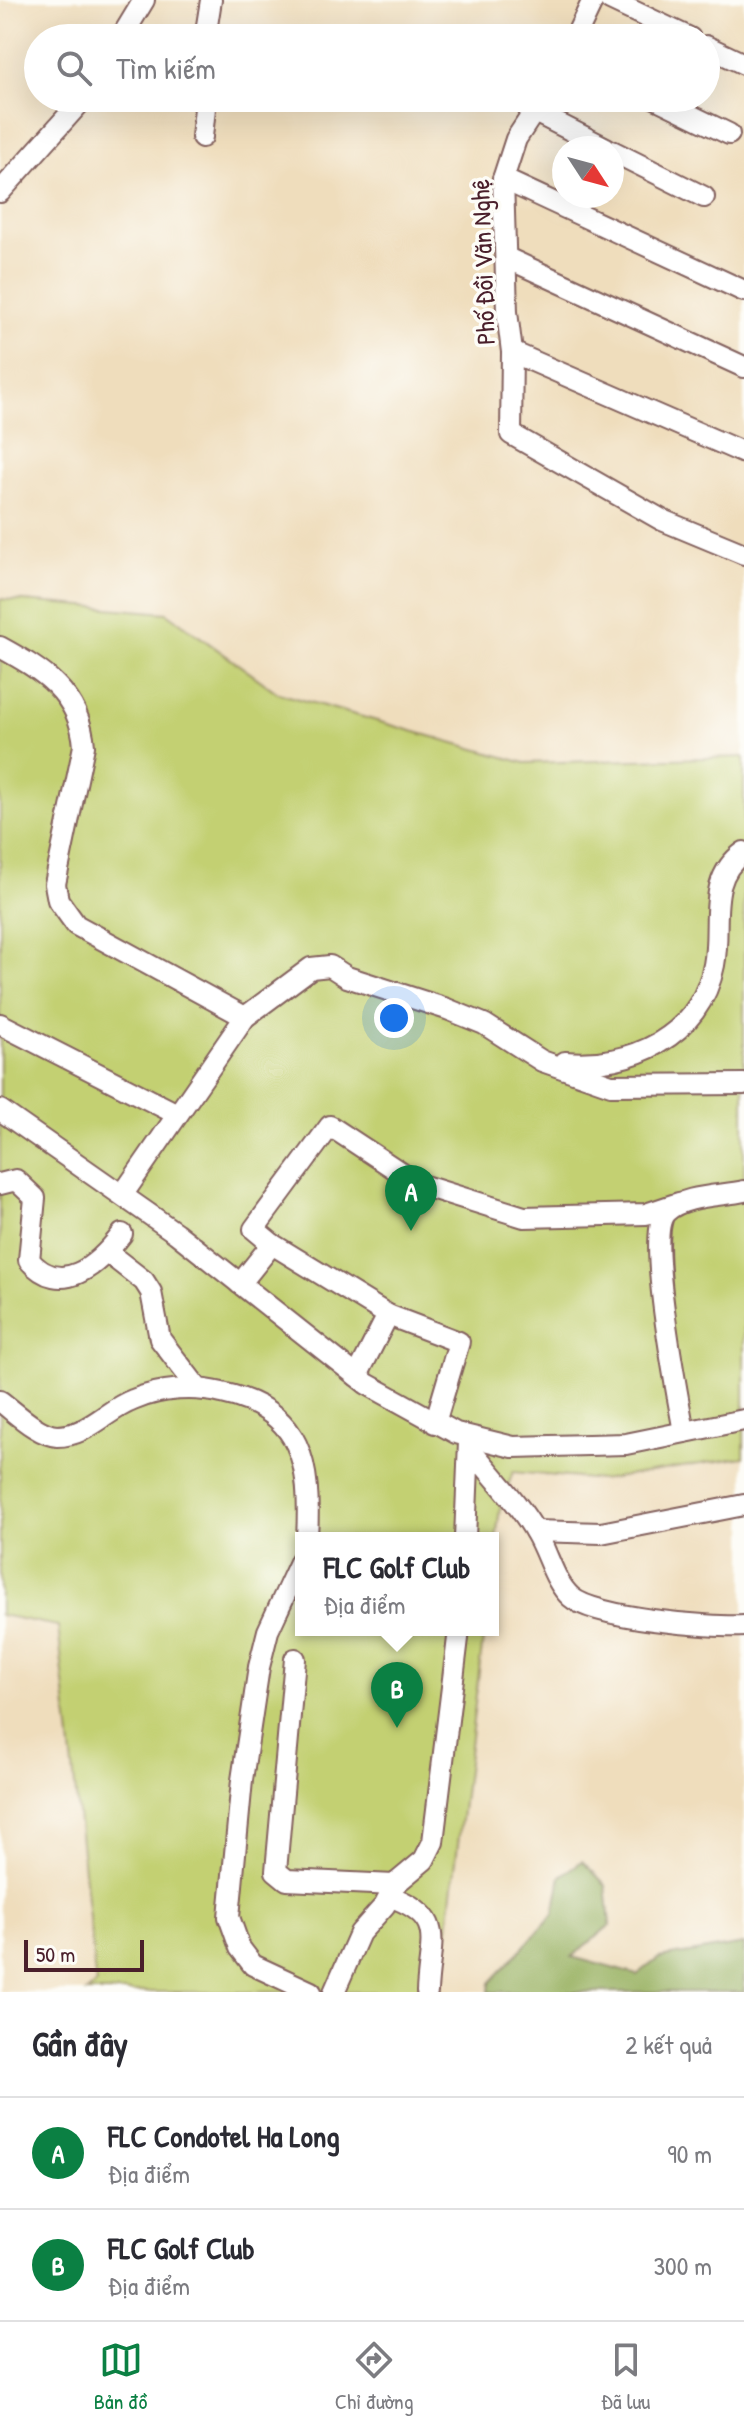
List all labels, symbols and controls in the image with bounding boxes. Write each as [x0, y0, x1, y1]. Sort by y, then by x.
search box [24, 24, 720, 112]
icon: search [52, 46, 96, 90]
text: Tìm kiếm [116, 48, 216, 88]
north arrow [552, 136, 624, 208]
street label: Phố Đồi Văn Nghệ [462, 179, 503, 345]
your location [374, 998, 414, 1038]
pin: A [385, 1165, 437, 1231]
popup [295, 1532, 499, 1636]
text: FLC Golf Club [324, 1547, 470, 1587]
text: Địa điểm [324, 1587, 406, 1622]
pin: B [371, 1662, 423, 1728]
scale bar [24, 1936, 144, 1972]
text: 50 m [36, 1939, 75, 1969]
text: Gần đây [32, 2021, 128, 2067]
text: 2 kết quả [625, 2027, 712, 2062]
text: FLC Condotel Ha Long [108, 2116, 340, 2156]
text: A [52, 2136, 64, 2171]
text: 90 m [667, 2136, 712, 2171]
text: Địa điểm [108, 2156, 190, 2191]
text: FLC Golf Club [108, 2228, 255, 2268]
text: B [51, 2248, 65, 2283]
text: 300 m [653, 2248, 712, 2283]
text: Địa điểm [108, 2268, 190, 2303]
tab: Bản đồ [94, 2338, 147, 2416]
tab: Chỉ đường [335, 2338, 413, 2416]
tab: Đã lưu [601, 2338, 650, 2416]

